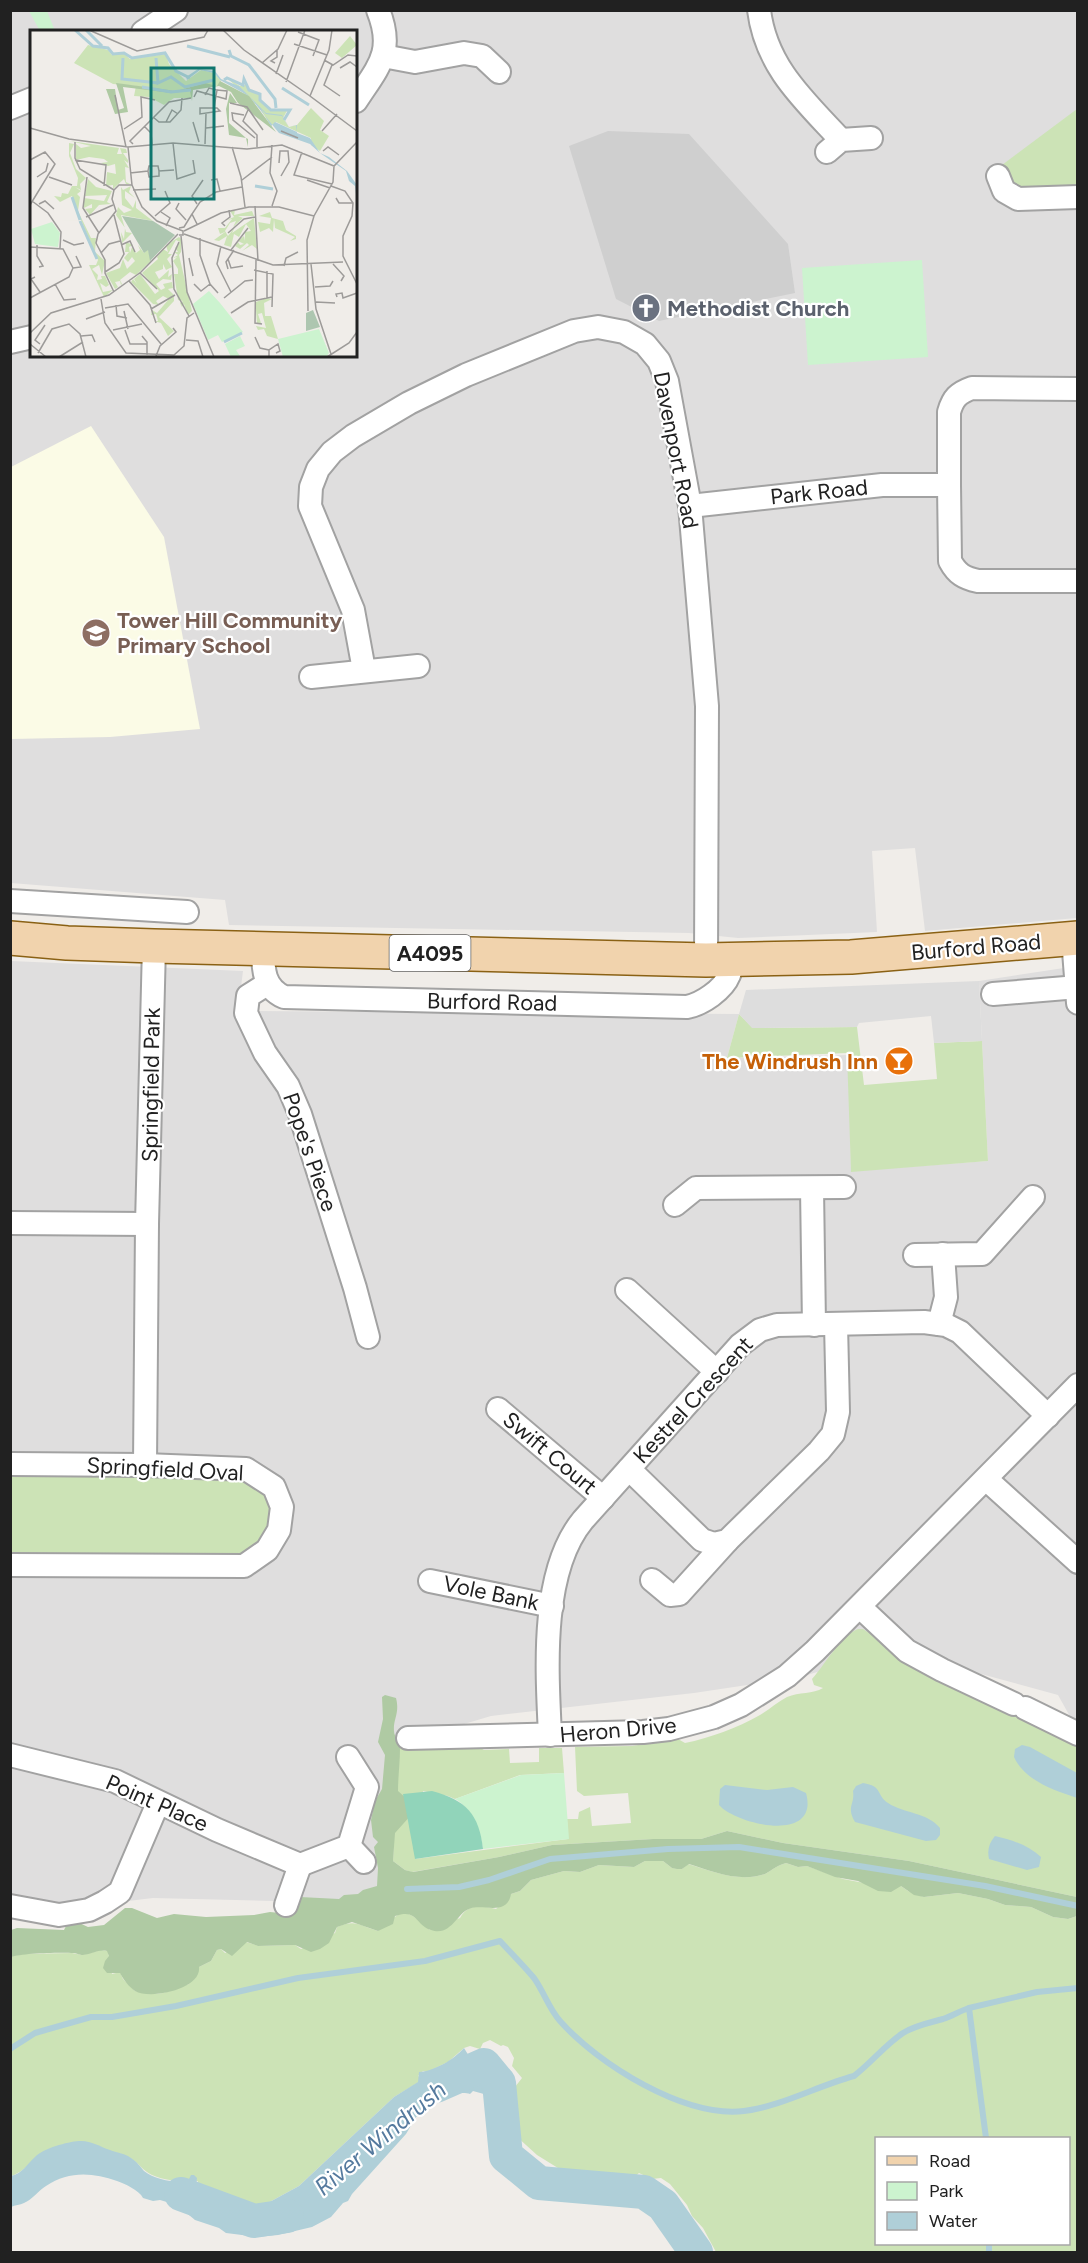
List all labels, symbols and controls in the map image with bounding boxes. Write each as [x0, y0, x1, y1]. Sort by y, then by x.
inset map [30, 30, 357, 357]
church icon: Methodist Church [630, 292, 662, 324]
place label: Methodist Church [667, 295, 849, 322]
street label: Davenport Road [648, 369, 704, 531]
street label: Park Road [769, 473, 869, 511]
place label: Tower Hill Community Primary School [117, 607, 342, 659]
school or university icon: Tower Hill Community Primary School [80, 617, 112, 649]
street label: Burford Road [910, 928, 1042, 966]
road number: A4095 [390, 935, 470, 971]
street label: Burford Road [427, 987, 557, 1017]
street label: Springfield Park [136, 1007, 166, 1162]
bar icon: The Windrush Inn [883, 1045, 915, 1077]
place label: The Windrush Inn [702, 1048, 878, 1075]
street label: Pope's Piece [277, 1089, 343, 1215]
street label: Kestrel Crescent [627, 1331, 759, 1469]
street label: Swift Court [498, 1406, 602, 1500]
street label: Springfield Oval [86, 1451, 244, 1487]
street label: Vole Bank [441, 1570, 542, 1616]
street label: Heron Drive [558, 1711, 678, 1749]
street label: Point Place [102, 1768, 212, 1838]
water label: River Windrush [308, 2075, 452, 2201]
legend [875, 2137, 1070, 2245]
text: Road [929, 2150, 970, 2172]
text: Park [929, 2180, 964, 2202]
text: Water [929, 2210, 977, 2232]

